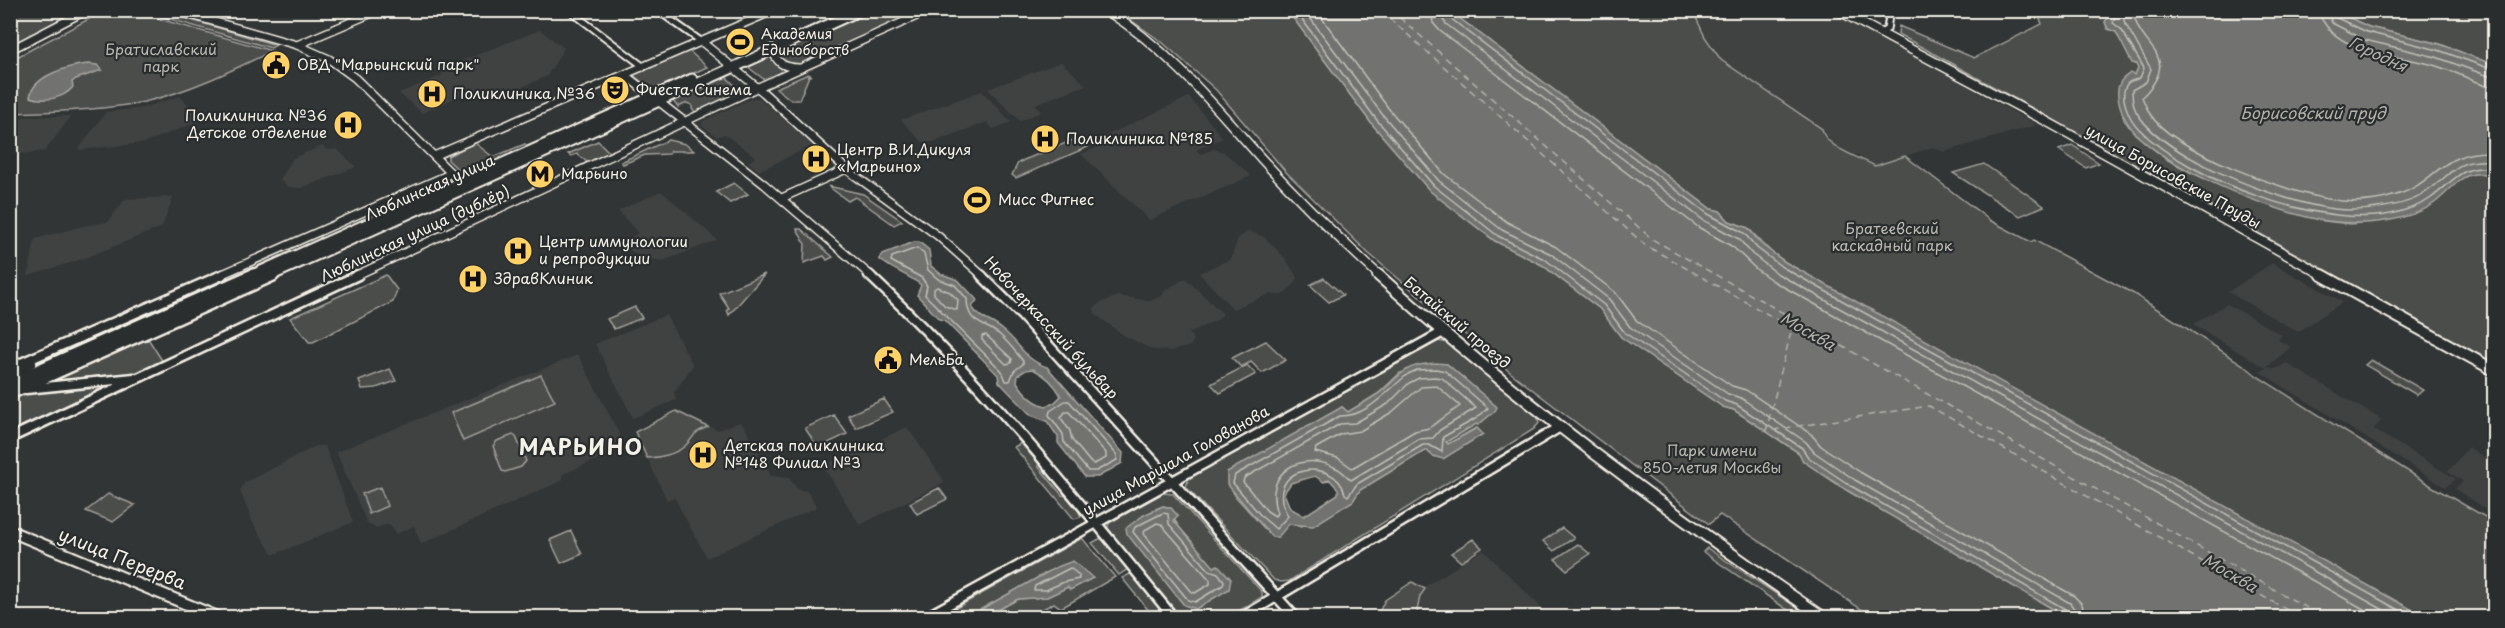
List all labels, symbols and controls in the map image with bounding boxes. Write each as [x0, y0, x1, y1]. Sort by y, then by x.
place label: Академия Единоборств [761, 23, 849, 60]
sports icon: Академия Единоборств [724, 26, 756, 58]
water label: Городня [2345, 29, 2413, 78]
park label: Братиславский парк [105, 37, 217, 77]
public building icon: ОВД "Марьинский парк" [260, 49, 292, 81]
place label: ОВД "Марьинский парк" [297, 52, 479, 75]
theatre icon: Фиеста Синема [599, 74, 631, 106]
place label: Фиеста Синема [636, 77, 752, 100]
hospital icon: Поликлиника №36 [416, 78, 448, 110]
place label: Поликлиника №36 [453, 81, 595, 104]
water label: Борисовский пруд [2240, 100, 2387, 124]
place label: Поликлиника №36 Детское отделение [185, 103, 327, 143]
hospital icon: Поликлиника №36 Детское отделение [332, 109, 364, 141]
street label: улица Борисовские Пруды [2082, 118, 2266, 234]
hospital icon: Поликлиника №185 [1029, 123, 1061, 155]
place label: Поликлиника №185 [1066, 126, 1213, 149]
place label: Центр В.И.Дикуля «Марьино» [837, 137, 971, 177]
hospital icon: Центр В.И.Дикуля «Марьино» [800, 143, 832, 175]
street label: Люблинская улица [361, 147, 499, 226]
metro station icon: Марьино [524, 158, 556, 190]
place label: Марьино [561, 161, 628, 184]
street label: Люблинская улица (дублёр) [316, 179, 513, 287]
sports icon: Мисс Фитнес [961, 184, 993, 216]
place label: Мисс Фитнес [998, 187, 1094, 210]
park label: Братеевский каскадный парк [1831, 216, 1953, 256]
place label: Центр иммунологии и репродукции [539, 229, 688, 269]
hospital icon: Центр иммунологии и репродукции [502, 235, 534, 267]
street label: Новочеркасский бульвар [979, 250, 1125, 404]
hospital icon: ЗдравКлиник [457, 263, 489, 295]
place label: ЗдравКлиник [493, 266, 593, 289]
street label: Батайский проезд [1400, 270, 1516, 373]
water label: Москва [1777, 305, 1841, 356]
public building icon: МельБа [872, 344, 904, 376]
place label: МельБа [909, 347, 965, 370]
street label: улица Маршала Голованова [1078, 398, 1273, 521]
district label: МАРЬИНО [519, 430, 643, 462]
place label: Детская поликлиника №148 Филиал №3 [723, 433, 885, 473]
park label: Парк имени 850-летия Москвы [1643, 438, 1781, 478]
hospital icon: Детская поликлиника №148 Филиал №3 [687, 439, 719, 471]
street label: улица Перерва [55, 520, 191, 596]
water label: Москва [2199, 547, 2263, 598]

